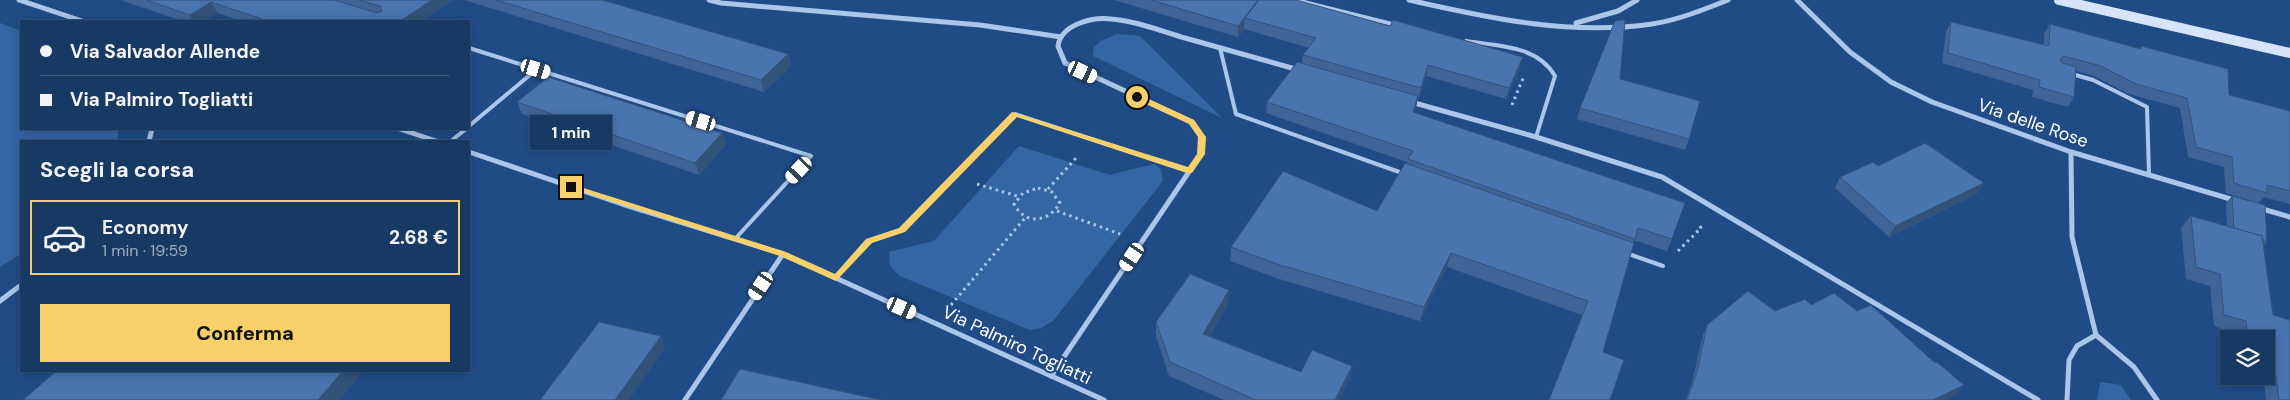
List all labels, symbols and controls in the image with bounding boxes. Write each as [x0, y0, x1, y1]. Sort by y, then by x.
text: Via Salvador Allende [70, 39, 260, 64]
car [519, 57, 552, 81]
car [1066, 59, 1099, 85]
route start [1126, 86, 1148, 108]
text: Via Palmiro Togliatti [70, 87, 253, 112]
street label: Via delle Rose [1974, 93, 2092, 153]
car [684, 109, 717, 133]
callout: 1 min [530, 114, 612, 150]
text: 1 min [551, 122, 591, 143]
car [783, 154, 814, 186]
text: Scegli la corsa [40, 155, 194, 184]
route end [560, 176, 582, 198]
icon: car [42, 215, 87, 260]
text: Economy [102, 215, 189, 240]
text: 2.68 € [389, 225, 448, 250]
text: 1 min · 19:59 [102, 240, 188, 261]
car [1117, 240, 1146, 274]
car [746, 269, 775, 303]
car [885, 295, 918, 321]
street label: Via Palmiro Togliatti [938, 300, 1096, 390]
button: Conferma [40, 304, 450, 362]
map controls [2220, 330, 2275, 385]
button: layers [2220, 330, 2275, 385]

